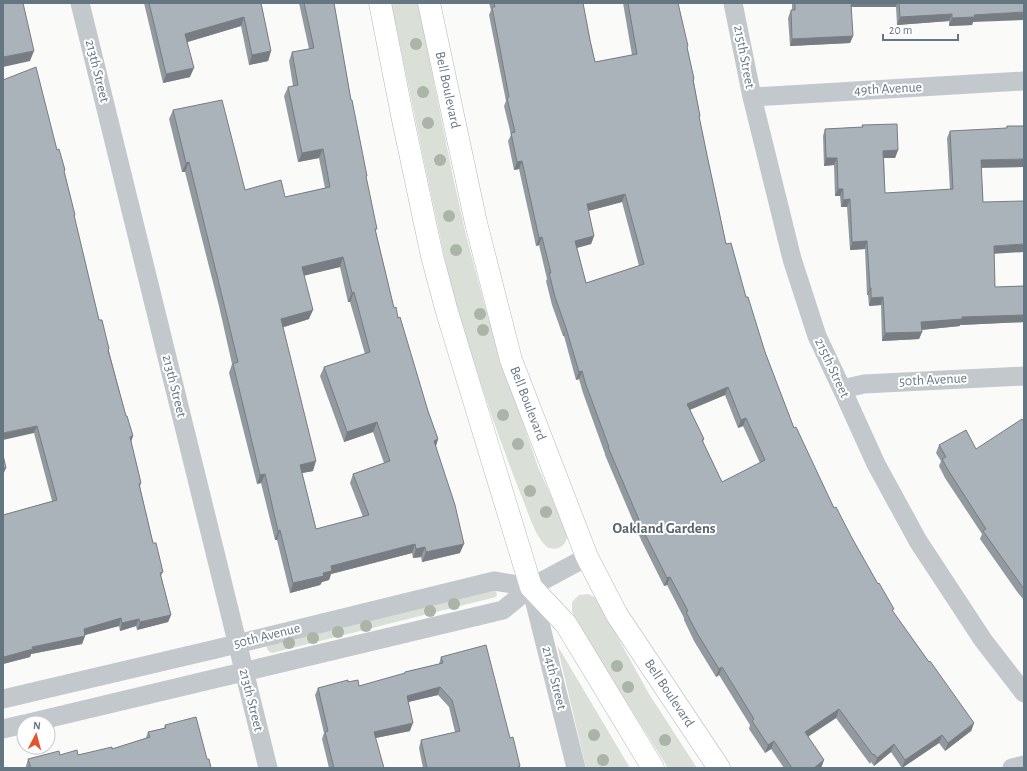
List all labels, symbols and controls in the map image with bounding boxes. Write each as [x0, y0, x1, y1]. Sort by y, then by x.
scale bar [883, 16, 958, 42]
street label: 215th Street [731, 24, 757, 90]
text: 20 m [889, 24, 912, 36]
street label: 213th Street [82, 38, 112, 104]
street label: Bell Boulevard [433, 50, 463, 130]
street label: 49th Avenue [854, 80, 922, 98]
street label: 215th Street [812, 336, 852, 400]
street label: 213th Street [159, 353, 189, 419]
street label: Bell Boulevard [507, 364, 548, 443]
street label: 50th Avenue [899, 371, 967, 389]
district label: Oakland Gardens [612, 521, 716, 536]
street label: 50th Avenue [232, 621, 302, 651]
street label: 214th Street [539, 645, 569, 712]
street label: Bell Boulevard [642, 657, 697, 730]
street label: 213th Street [236, 667, 266, 733]
north arrow [16, 715, 56, 755]
text: N [33, 720, 41, 731]

